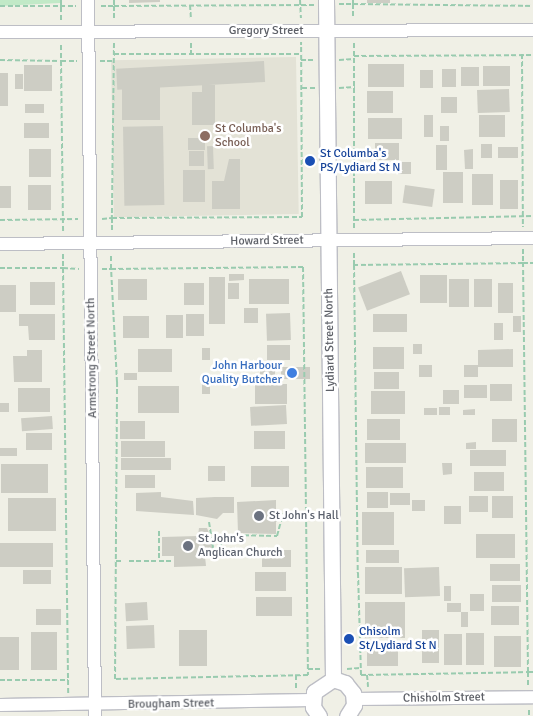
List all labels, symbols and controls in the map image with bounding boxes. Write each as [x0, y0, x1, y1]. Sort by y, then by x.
street label: Gregory Street [229, 24, 303, 38]
place label: St Columba's School [215, 122, 282, 150]
marker: St Columba's School [199, 130, 211, 142]
place label: St Columba's PS/Lydiard St N [320, 147, 400, 175]
marker: St Columba's PS/Lydiard St N [304, 155, 316, 167]
street label: Howard Street [230, 233, 304, 249]
street label: Lydiard Street North [322, 288, 338, 392]
street label: Armstrong Street North [84, 298, 100, 418]
place label: John Harbour Quality Butcher [202, 359, 282, 387]
marker: John Harbour Quality Butcher [286, 367, 298, 379]
place label: St John's Hall [269, 509, 339, 523]
marker: St John's Hall [253, 510, 265, 522]
place label: St John's Anglican Church [198, 532, 283, 560]
marker: St John's Anglican Church [182, 540, 194, 552]
place label: Chisolm St/Lydiard St N [359, 625, 437, 653]
marker: Chisolm St/Lydiard St N [343, 633, 355, 645]
street label: Chisholm Street [403, 690, 485, 706]
street label: Brougham Street [128, 696, 214, 712]

